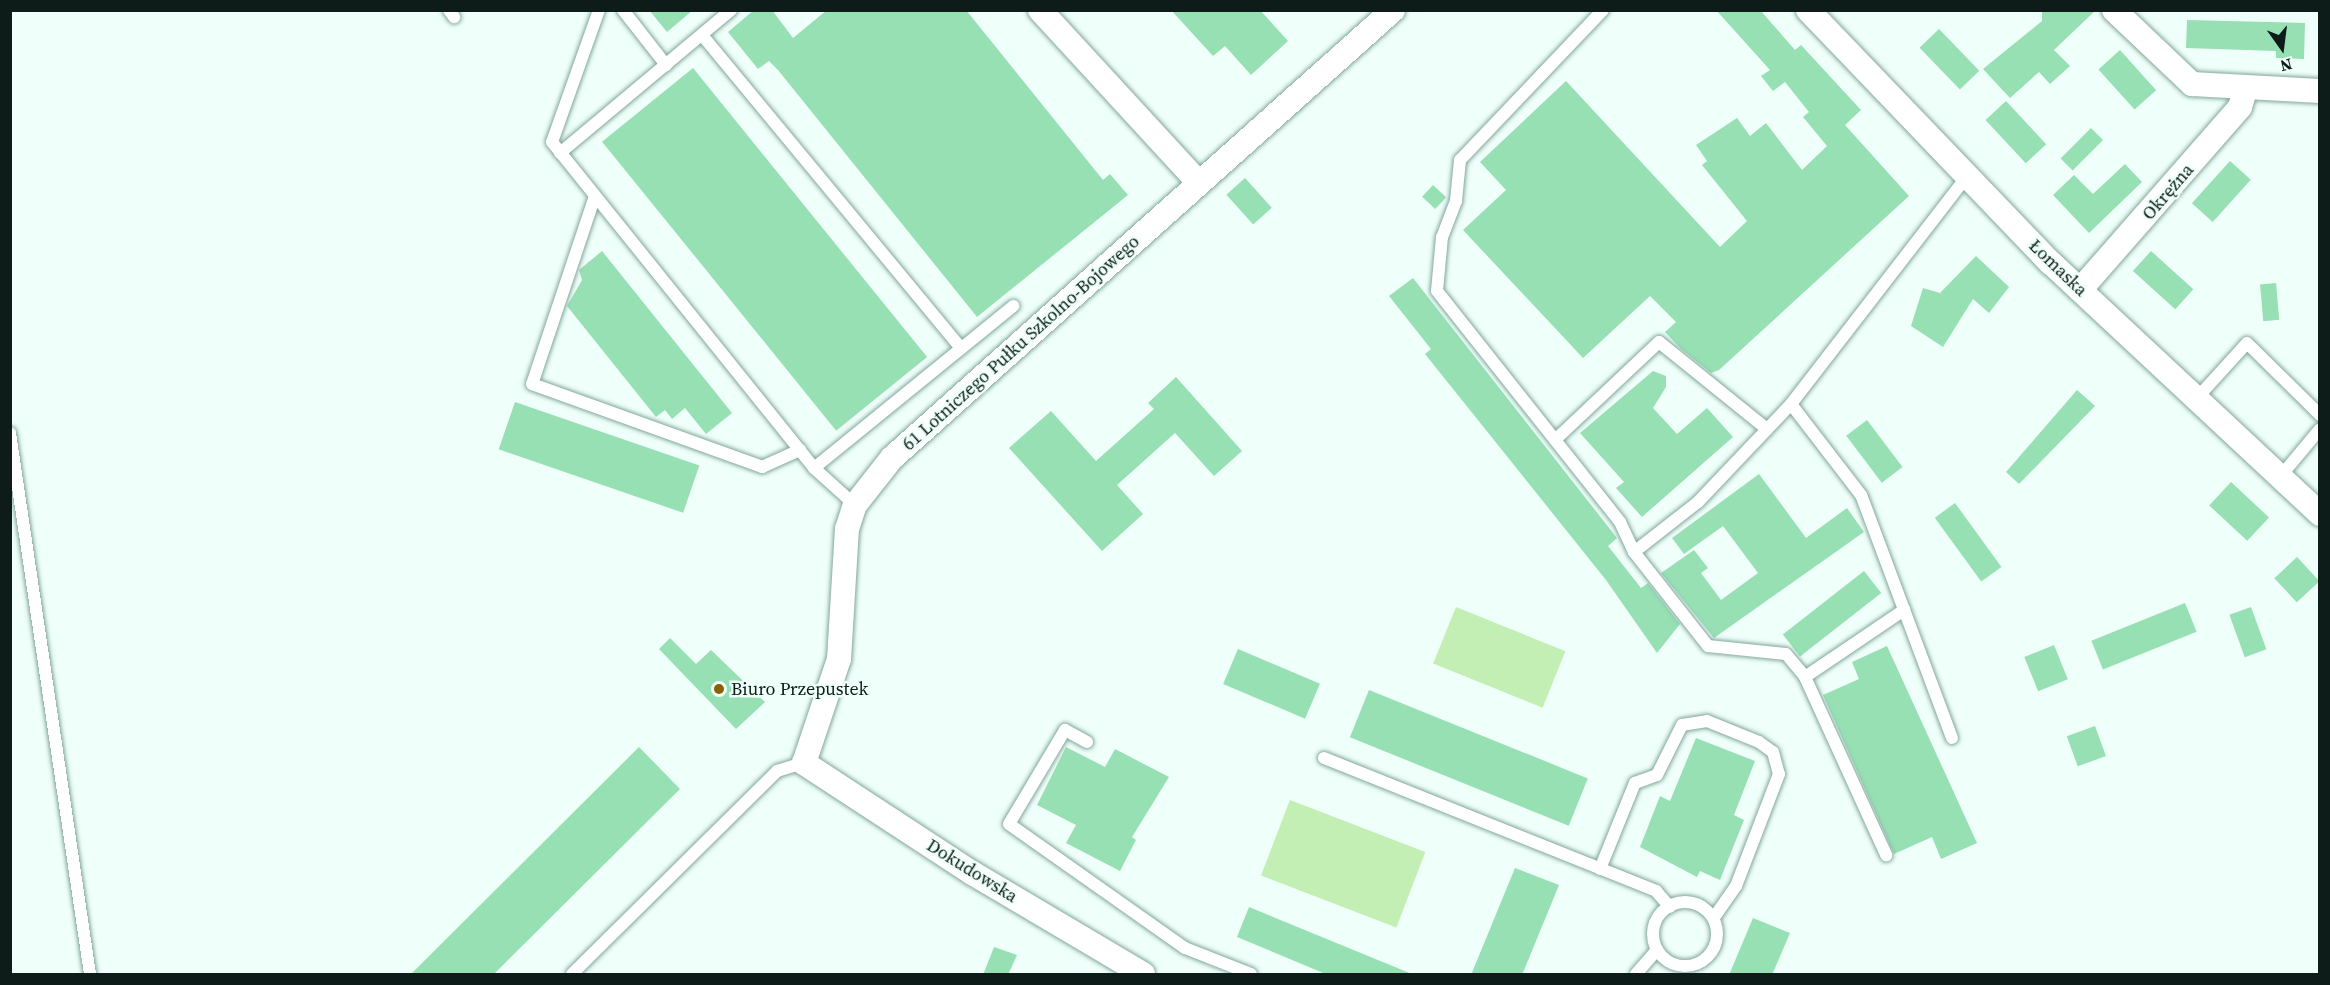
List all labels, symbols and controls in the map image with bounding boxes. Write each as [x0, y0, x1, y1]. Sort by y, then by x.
north arrow [2252, 18, 2312, 78]
text: N [2278, 53, 2295, 78]
street label: Okrężna [2138, 159, 2198, 225]
street label: 61 Lotniczego Pułku Szkolno-Bojowego [898, 231, 1144, 455]
street label: Łomaska [2024, 235, 2092, 301]
place label: Biuro Przepustek [731, 678, 868, 700]
marker: Biuro Przepustek [712, 682, 726, 696]
street label: Dokudowska [923, 835, 1021, 907]

